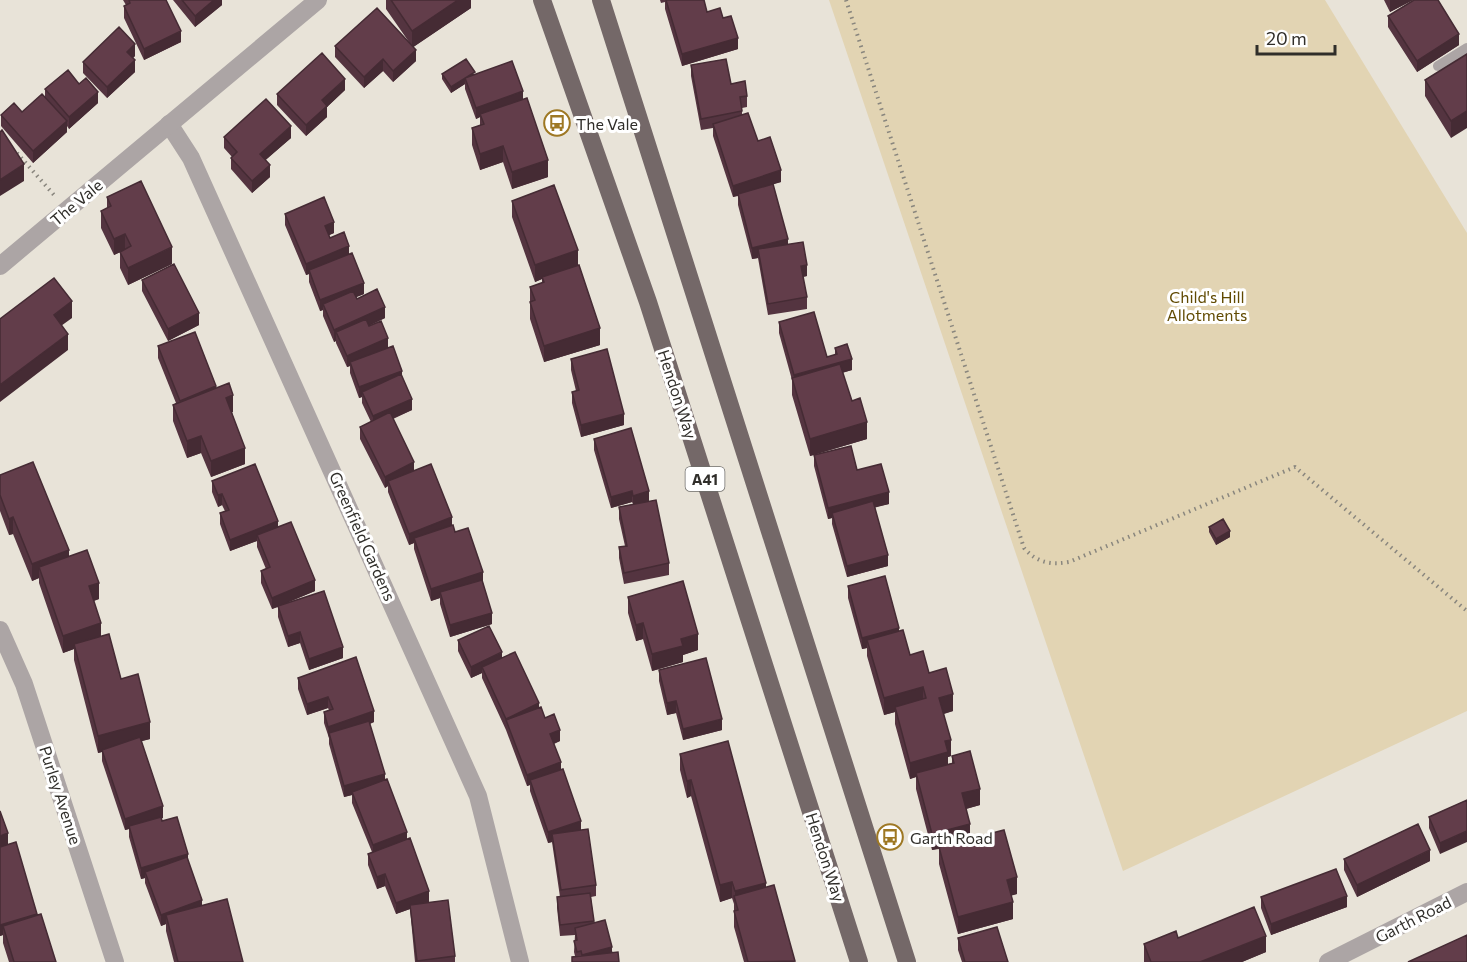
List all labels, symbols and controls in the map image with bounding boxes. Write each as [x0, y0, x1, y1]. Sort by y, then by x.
scale bar [1257, 18, 1335, 56]
text: 20 m [1266, 27, 1307, 49]
bus stop icon: The Vale [542, 108, 572, 138]
place label: The Vale [576, 114, 638, 133]
street label: The Vale [46, 175, 106, 229]
park label: Child's Hill Allotments [1167, 287, 1247, 324]
street label: Hendon Way [655, 347, 701, 441]
road number: A41 [686, 467, 724, 491]
street label: Greenfield Gardens [326, 468, 400, 604]
street label: Purley Avenue [36, 743, 86, 847]
street label: Hendon Way [803, 810, 849, 904]
bus stop icon: Garth Road [875, 822, 905, 852]
place label: Garth Road [910, 828, 993, 847]
street label: Garth Road [1372, 892, 1454, 946]

